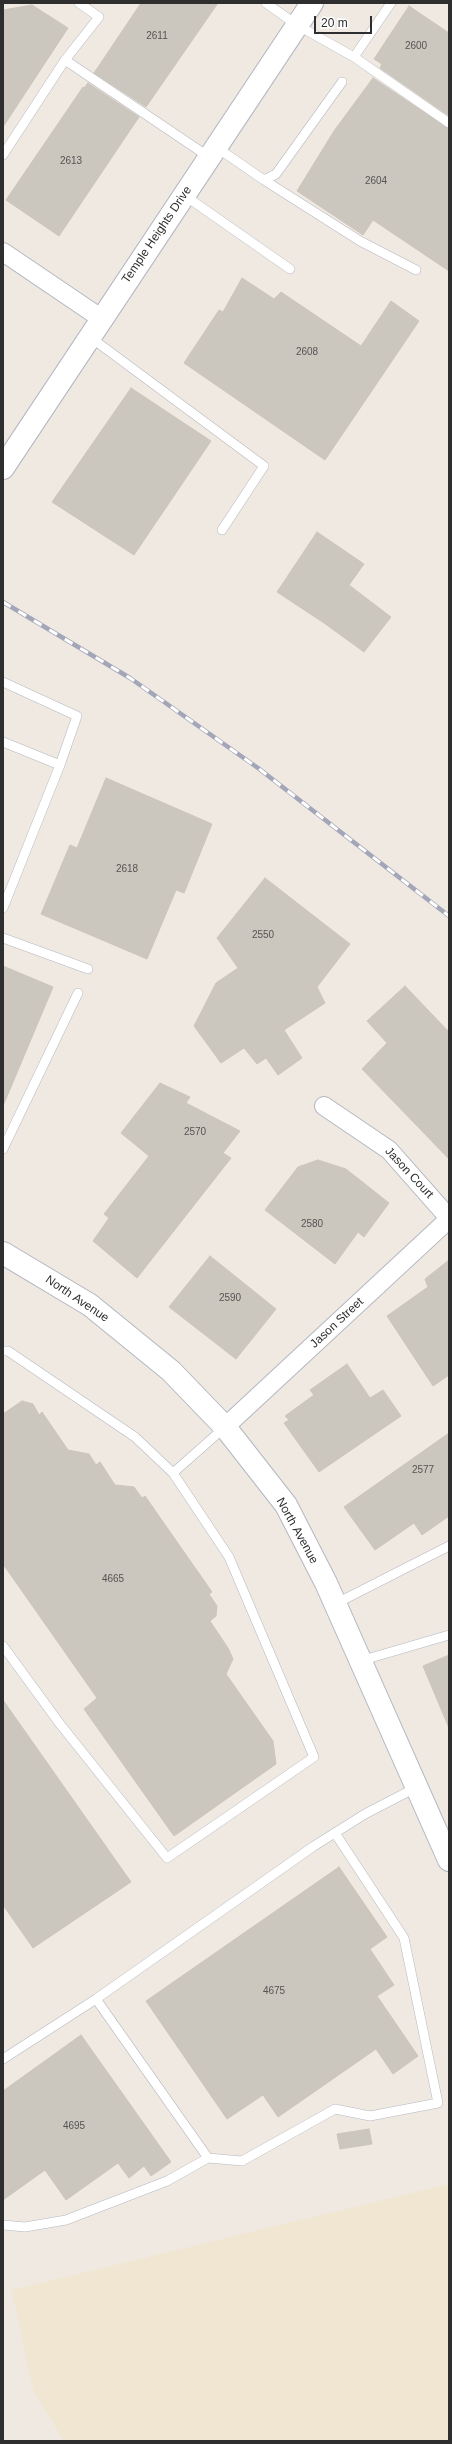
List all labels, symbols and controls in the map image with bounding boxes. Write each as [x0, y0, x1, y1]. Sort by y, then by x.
scale bar [316, 8, 374, 34]
text: 20 m [321, 16, 348, 30]
house number: 2611 [146, 30, 168, 42]
house number: 2600 [405, 40, 427, 52]
house number: 2613 [60, 155, 82, 167]
house number: 2604 [365, 175, 387, 187]
street label: Temple Heights Drive [119, 184, 195, 286]
house number: 2608 [296, 346, 318, 358]
house number: 2618 [116, 863, 138, 875]
house number: 2550 [252, 929, 274, 941]
house number: 2570 [184, 1126, 206, 1138]
street label: Jason Court [382, 1144, 436, 1202]
house number: 2580 [301, 1218, 323, 1230]
street label: North Avenue [43, 1273, 111, 1325]
house number: 2590 [219, 1292, 241, 1304]
street label: Jason Street [307, 1295, 367, 1351]
house number: 2577 [412, 1464, 434, 1476]
street label: North Avenue [273, 1496, 321, 1566]
house number: 4665 [102, 1573, 124, 1585]
house number: 4675 [263, 1985, 285, 1997]
house number: 4695 [63, 2120, 85, 2132]

